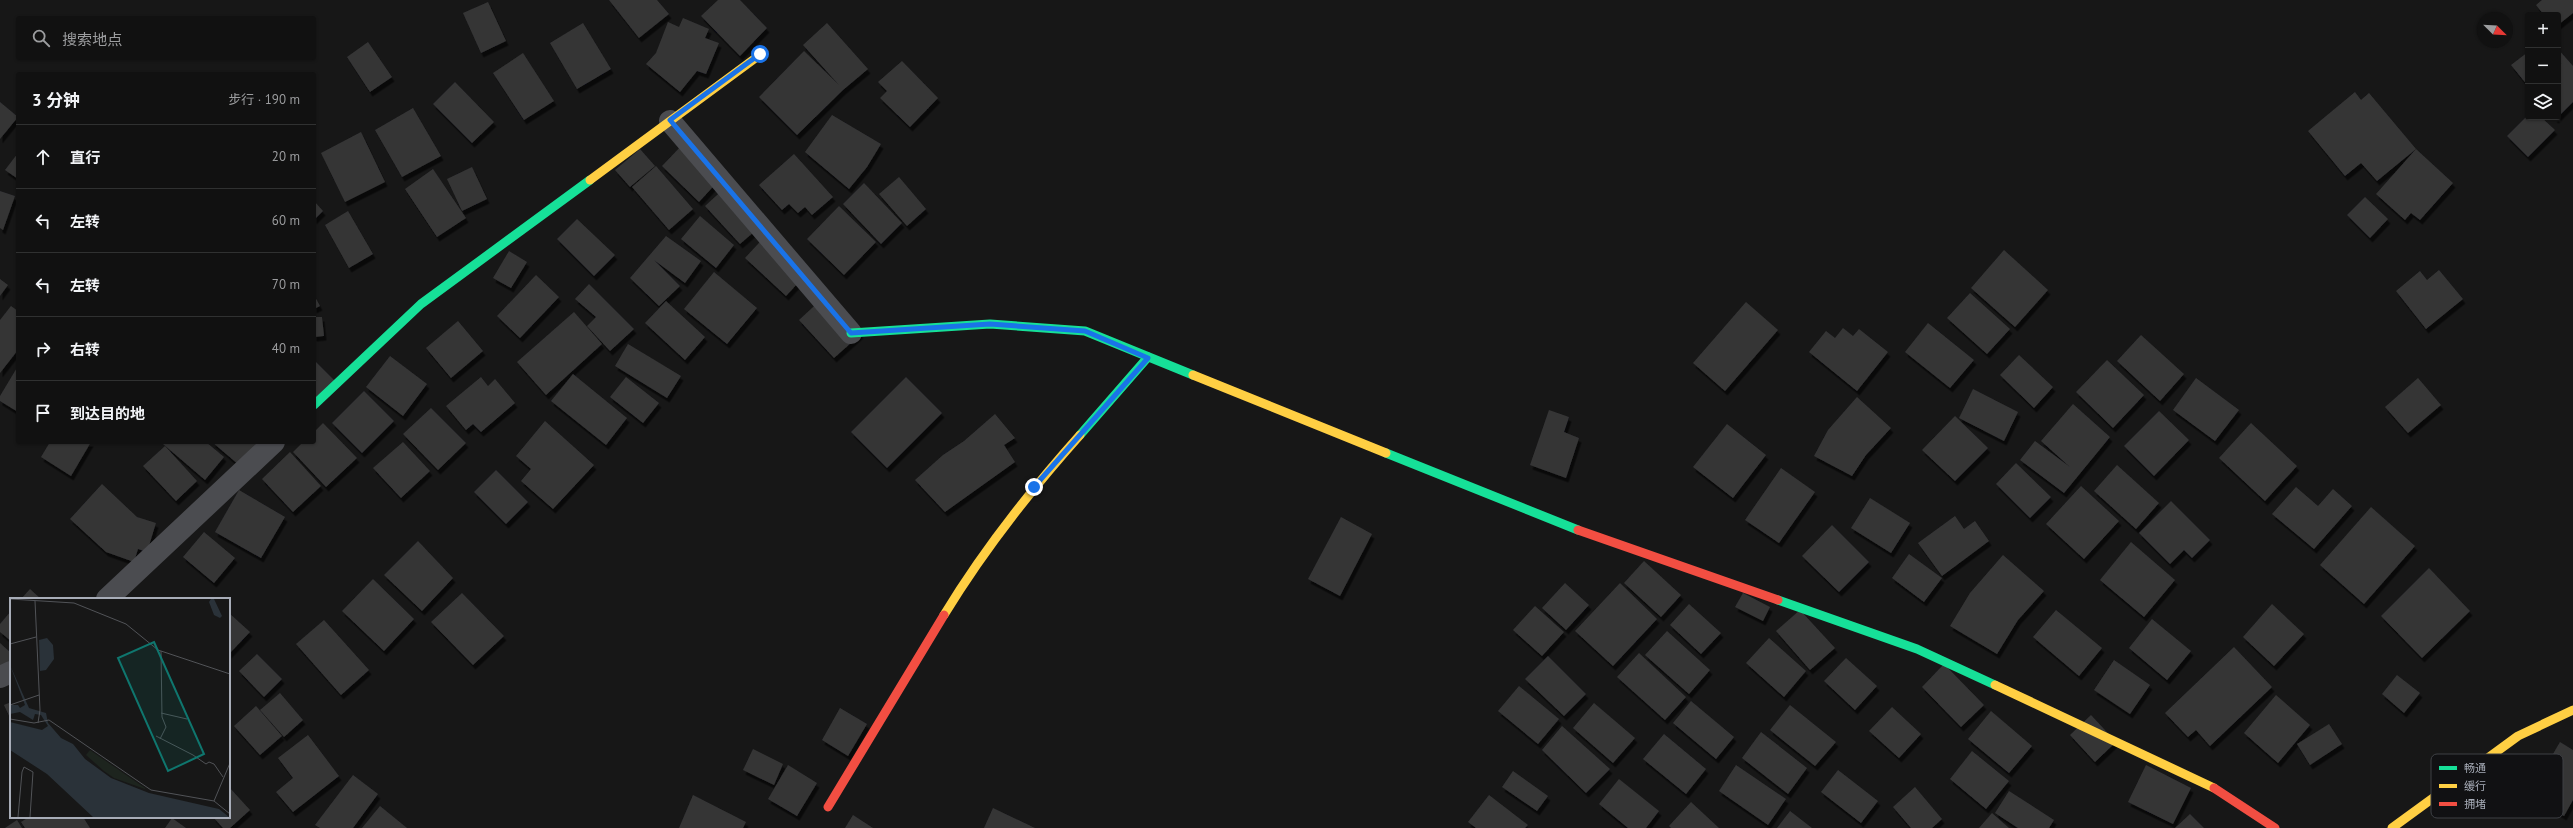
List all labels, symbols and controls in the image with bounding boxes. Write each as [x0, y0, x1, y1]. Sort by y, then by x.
north arrow [2477, 12, 2513, 48]
map controls [2525, 12, 2561, 120]
button: + [2525, 12, 2561, 48]
search box [16, 16, 316, 60]
icon: search [30, 27, 52, 49]
text: 搜索地点 [62, 30, 122, 49]
route start [751, 45, 769, 63]
button: − [2525, 48, 2561, 84]
button: layers [2525, 84, 2561, 120]
text: 3 分钟 [32, 89, 80, 111]
text: 步行 · 190 m [228, 91, 300, 108]
icon: ahead [32, 146, 54, 168]
text: 直行 [70, 148, 100, 167]
text: 20 m [272, 148, 300, 165]
icon: left [32, 210, 54, 232]
text: 左转 [70, 212, 100, 231]
text: 60 m [272, 212, 300, 229]
icon: left [32, 274, 54, 296]
text: 左转 [70, 276, 100, 295]
text: 70 m [272, 276, 300, 293]
icon: right [32, 338, 54, 360]
text: 右转 [70, 340, 100, 359]
text: 40 m [272, 340, 300, 357]
icon: arrive [32, 402, 54, 424]
text: 到达目的地 [70, 404, 145, 423]
route end [1025, 478, 1043, 496]
inset map [10, 598, 230, 818]
legend [2431, 754, 2563, 818]
text: 畅通 [2464, 761, 2486, 775]
text: 缓行 [2464, 779, 2486, 793]
text: 拥堵 [2464, 797, 2486, 811]

